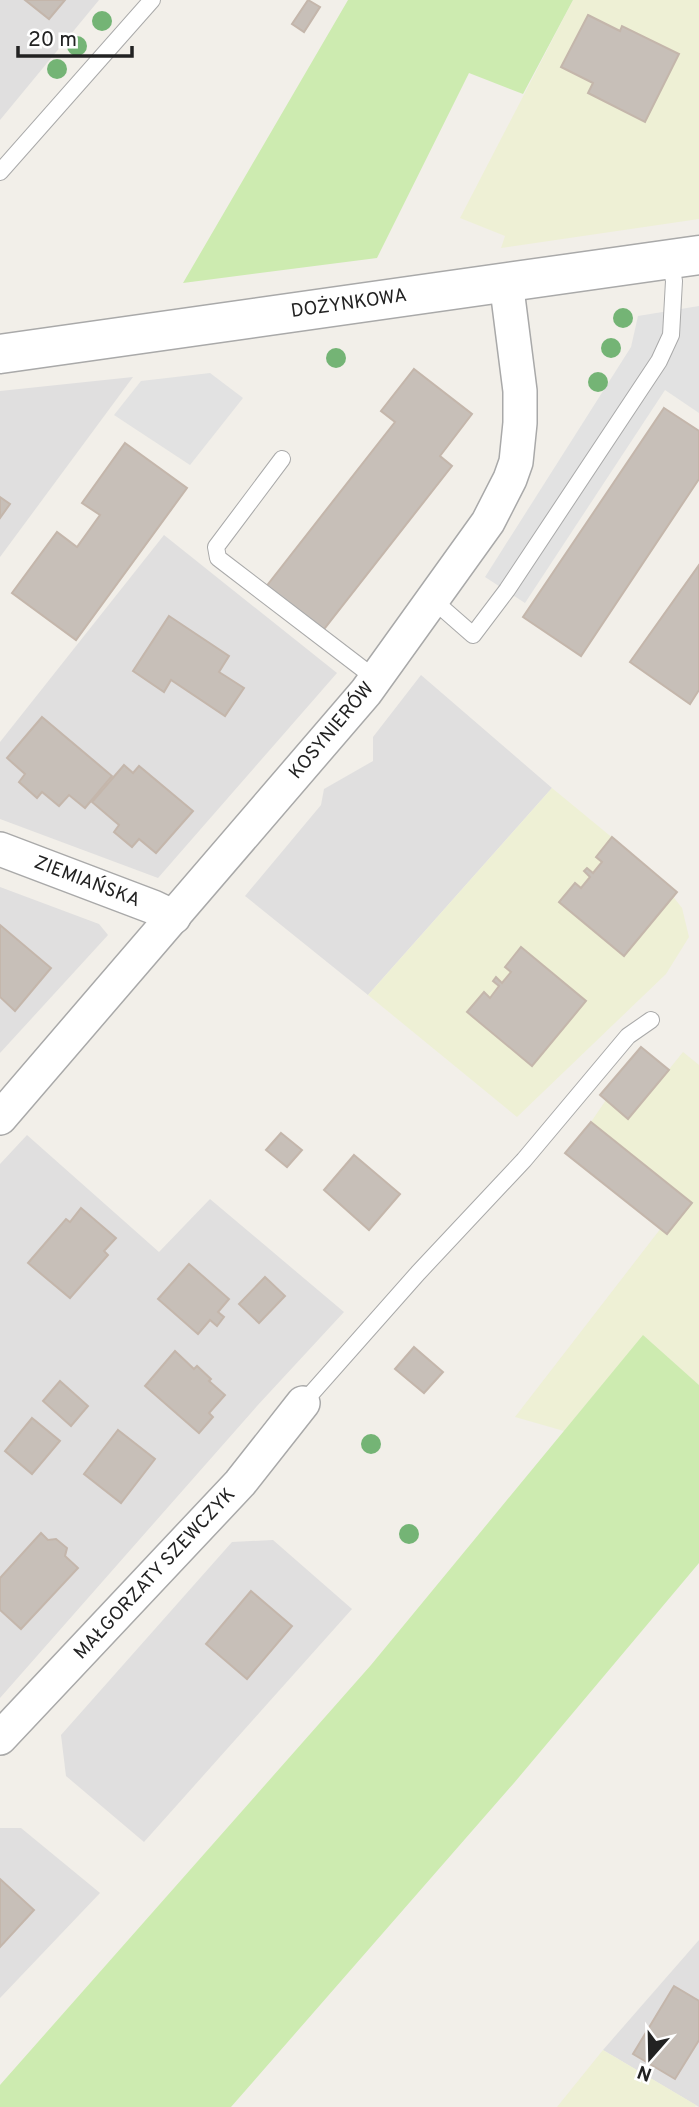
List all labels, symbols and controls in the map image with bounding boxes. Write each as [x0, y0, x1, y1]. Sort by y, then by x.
scale bar [18, 14, 131, 58]
text: 20 m [28, 27, 77, 54]
street label: DOŻYNKOWA [289, 283, 409, 324]
street label: KOSYNIERÓW [284, 677, 380, 785]
street label: ZIEMIAŃSKA [31, 850, 144, 913]
street label: MAŁGORZATY SZEWCZYK [69, 1483, 241, 1665]
north arrow [615, 2023, 685, 2093]
text: N [634, 2058, 655, 2086]

